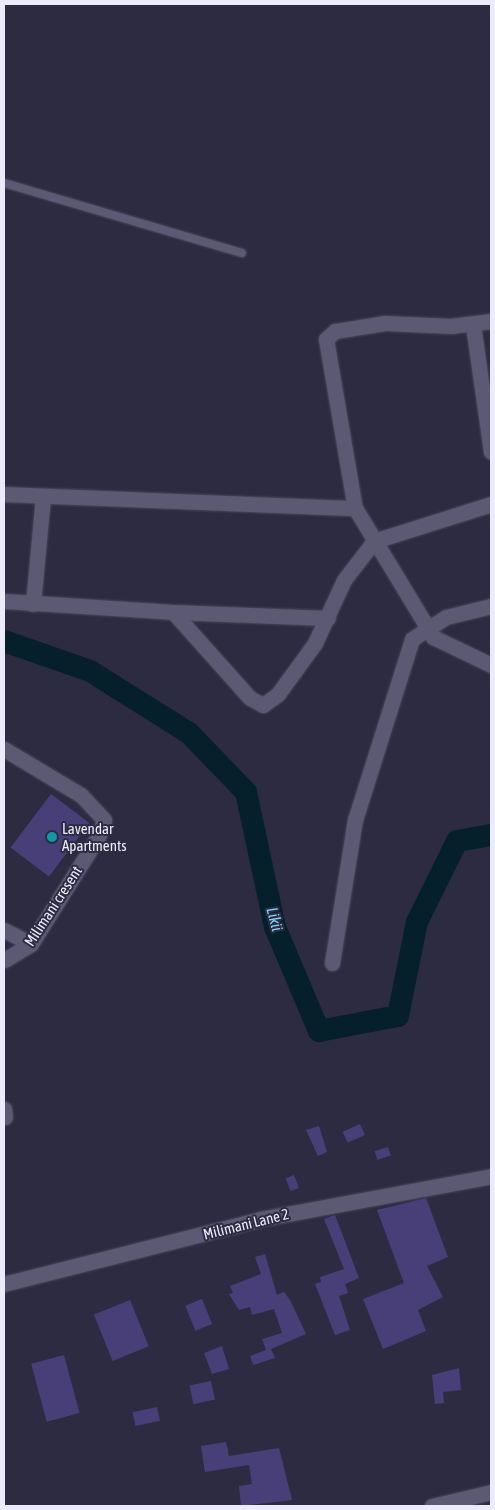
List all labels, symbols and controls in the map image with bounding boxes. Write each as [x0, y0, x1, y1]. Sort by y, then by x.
place label: Lavendar Apartments [62, 819, 127, 854]
marker: Lavendar Apartments [46, 831, 58, 843]
street label: Milimani cresent [20, 863, 86, 949]
water label: Likii [263, 905, 287, 933]
street label: Milimani Lane 2 [201, 1205, 291, 1243]

